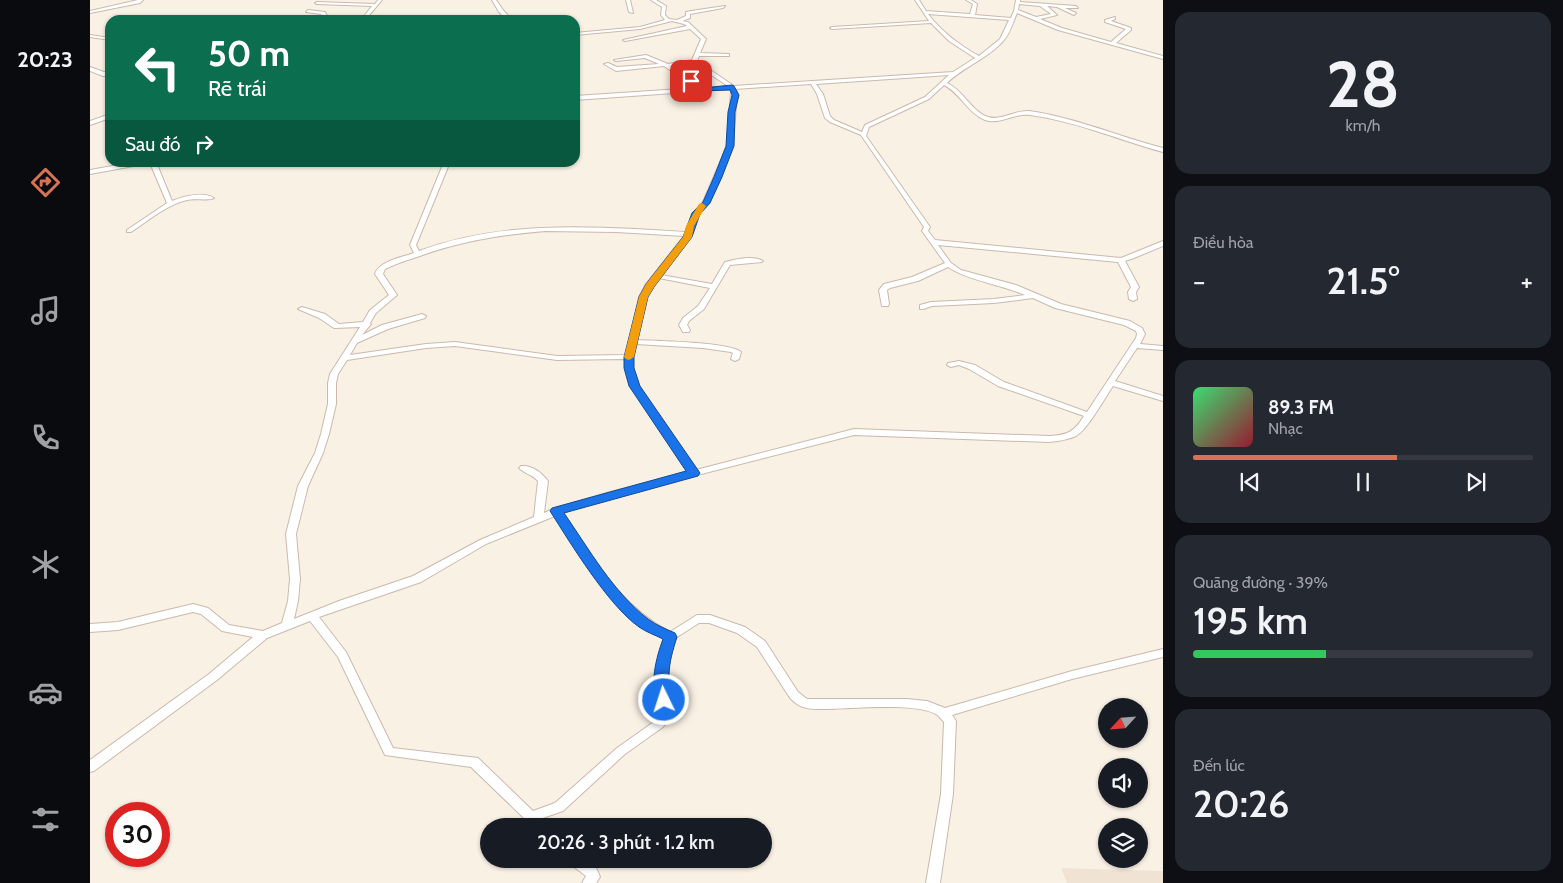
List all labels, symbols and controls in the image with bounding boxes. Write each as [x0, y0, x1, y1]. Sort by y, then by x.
text: 50 m [208, 32, 290, 75]
icon: left [125, 35, 190, 100]
text: 28 [1326, 44, 1400, 123]
text: 20:23 [17, 46, 73, 73]
pin [670, 60, 712, 102]
icon: arrive [677, 67, 705, 95]
text: Rẽ trái [208, 75, 267, 102]
text: km/h [1345, 116, 1381, 135]
icon: right [190, 130, 218, 158]
text: Sau đó [125, 133, 180, 156]
icon: directions [28, 165, 63, 200]
text: Điều hòa [1193, 233, 1253, 252]
text: 21.5° [1326, 257, 1400, 304]
text: − [1193, 264, 1205, 298]
text: + [1521, 264, 1533, 298]
icon: music [28, 293, 63, 328]
text: 89.3 FM [1268, 396, 1334, 419]
text: Nhạc [1268, 419, 1303, 438]
icon: phone [28, 420, 63, 455]
icon: previous [1236, 468, 1264, 496]
icon: pause [1349, 468, 1377, 496]
icon: next [1462, 468, 1490, 496]
icon: climate [28, 547, 63, 582]
text: Quãng đường · 39% [1193, 573, 1328, 592]
text: 195 km [1193, 597, 1308, 644]
position arrow [637, 673, 689, 725]
icon: car [28, 675, 63, 710]
north arrow [1098, 698, 1148, 748]
map controls [1098, 698, 1148, 868]
text: Đến lúc [1193, 756, 1245, 775]
button: sound [1098, 758, 1148, 808]
text: 20:26 [1193, 780, 1289, 827]
icon: filters [28, 802, 63, 837]
speed limit sign: 30 [105, 802, 170, 867]
button: layers [1098, 818, 1148, 868]
text: 20:26 · 3 phút · 1.2 km [537, 831, 715, 854]

